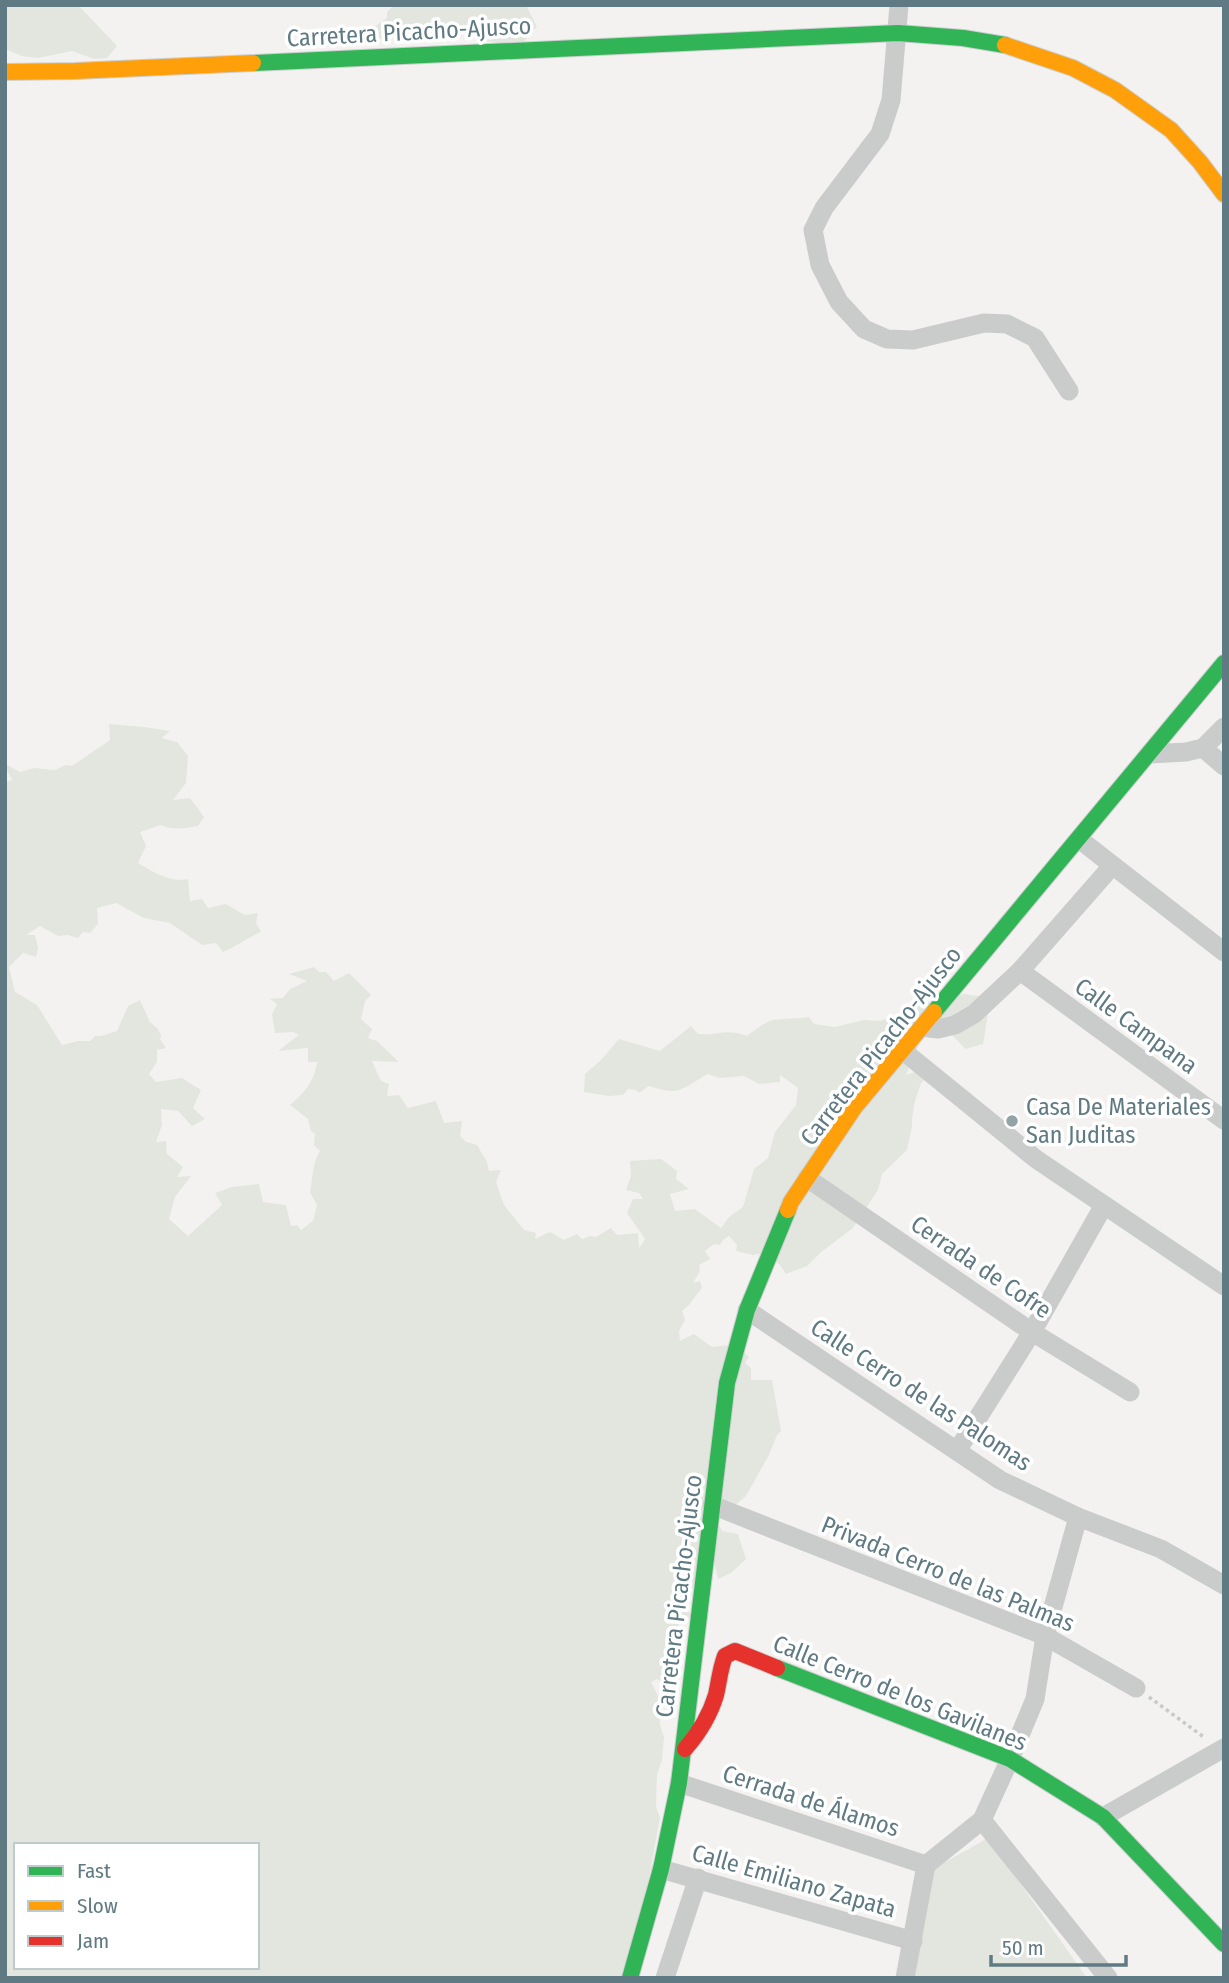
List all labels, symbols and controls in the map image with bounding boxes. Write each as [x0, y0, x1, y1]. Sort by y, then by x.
street label: Carretera Picacho-Ajusco [286, 12, 532, 52]
street label: Carretera Picacho-Ajusco [795, 941, 967, 1151]
street label: Calle Campana [1069, 972, 1203, 1080]
place label: Casa De Materiales San Juditas [1026, 1093, 1211, 1149]
marker: Casa De Materiales San Juditas [1004, 1113, 1020, 1129]
street label: Cerrada de Cofre [906, 1210, 1056, 1324]
street label: Calle Cerro de las Palomas [805, 1313, 1037, 1477]
street label: Carretera Picacho-Ajusco [650, 1473, 708, 1719]
street label: Privada Cerro de las Palmas [817, 1510, 1079, 1638]
street label: Calle Cerro de los Gavilanes [769, 1629, 1031, 1757]
street label: Cerrada de Álamos [719, 1758, 903, 1843]
street label: Calle Emiliano Zapata [689, 1839, 899, 1923]
legend [14, 1843, 259, 1969]
text: Fast [77, 1858, 111, 1884]
text: Slow [77, 1893, 118, 1919]
scale bar [991, 1924, 1126, 1968]
text: Jam [77, 1928, 109, 1954]
text: 50 m [1002, 1935, 1044, 1961]

